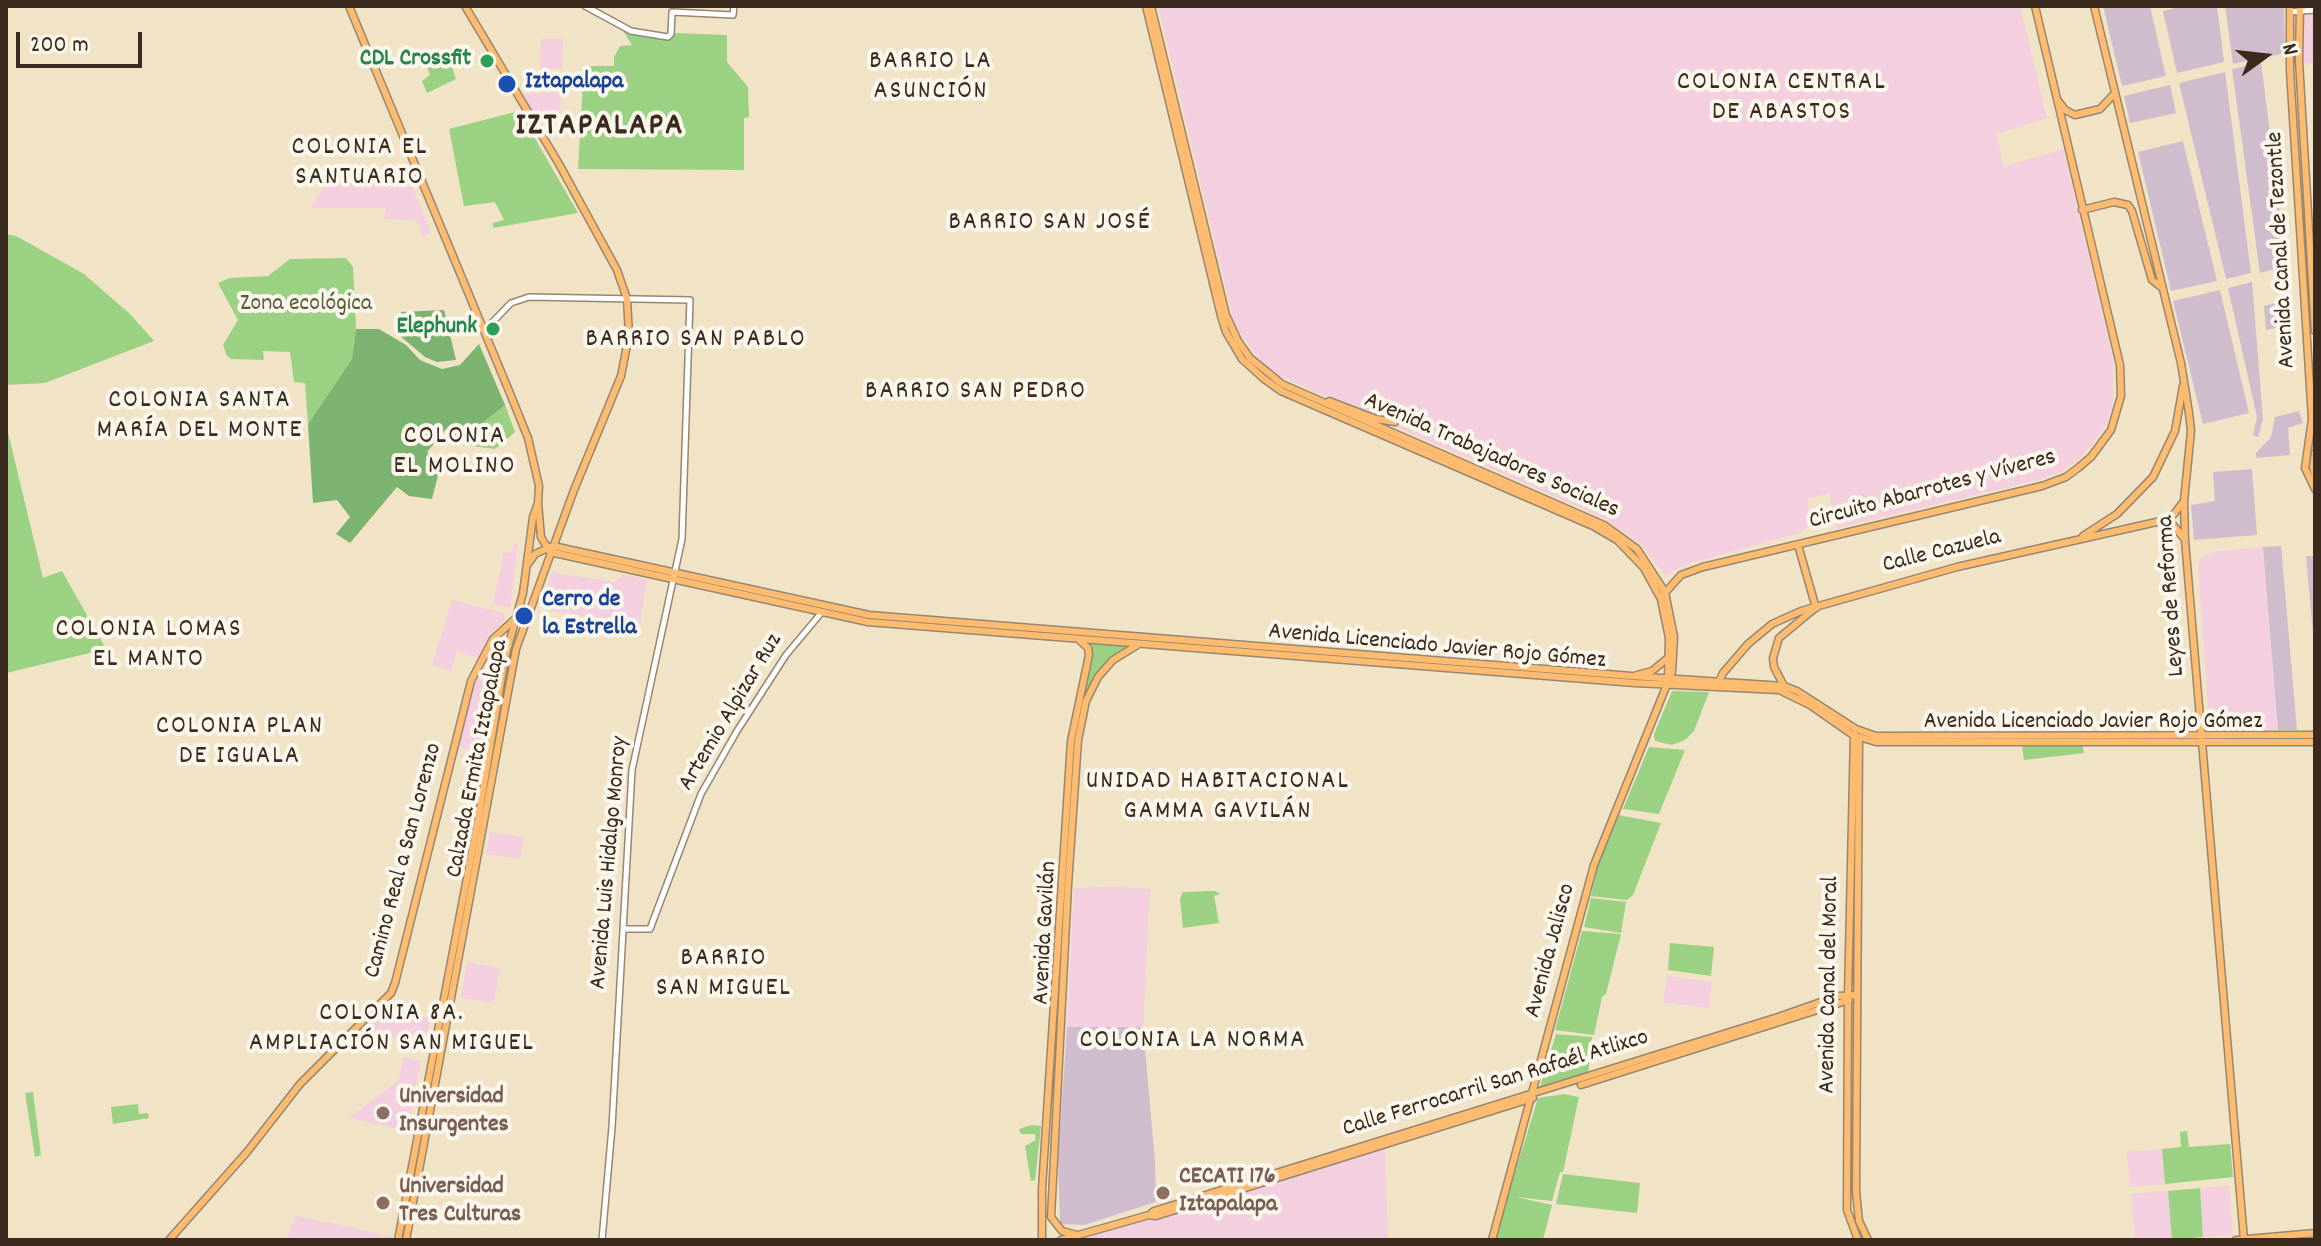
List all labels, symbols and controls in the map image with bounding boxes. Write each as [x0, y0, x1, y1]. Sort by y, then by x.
scale bar [20, 16, 146, 66]
north arrow [2225, 16, 2305, 96]
text: 200 m [30, 29, 89, 63]
text: N [2272, 40, 2305, 59]
place label: CDL Crossfit [360, 47, 471, 75]
district label: BARRIO LA ASUNCIÓN [869, 47, 993, 108]
marker: CDL Crossfit [478, 52, 496, 70]
district label: COLONIA CENTRAL DE ABASTOS [1677, 68, 1887, 130]
place label: Iztapalapa [525, 70, 623, 98]
marker: Iztapalapa [496, 73, 518, 95]
district label: IZTAPALAPA [516, 110, 684, 148]
street label: Avenida Canal de Tezontle [2262, 131, 2304, 369]
district label: COLONIA EL SANTUARIO [292, 133, 428, 194]
district label: BARRIO SAN JOSÉ [949, 208, 1151, 240]
park label: Zona ecológica [240, 292, 372, 320]
place label: Elephunk [397, 315, 477, 343]
marker: Elephunk [484, 320, 502, 338]
district label: BARRIO SAN PABLO [585, 325, 807, 357]
district label: BARRIO SAN PEDRO [865, 377, 1087, 409]
district label: COLONIA SANTA MARÍA DEL MONTE [97, 386, 303, 448]
street label: Avenida Trabajadores Sociales [1359, 388, 1623, 526]
district label: COLONIA EL MOLINO [393, 422, 517, 484]
street label: Circuito Abarrotes y Víveres [1807, 444, 2059, 538]
street label: Leyes de Reforma [2153, 514, 2193, 678]
street label: Calle Cazuela [1880, 524, 2004, 582]
place label: Cerro de la Estrella [542, 588, 636, 644]
marker: Cerro de la Estrella [513, 605, 535, 627]
district label: COLONIA LOMAS EL MANTO [56, 615, 242, 676]
street label: Avenida Licenciado Javier Rojo Gómez [1267, 619, 1607, 677]
street label: Artemio Alpizar Ruz [674, 629, 790, 797]
street label: Calzada Ermita Iztapalapa [442, 638, 516, 880]
street label: Avenida Licenciado Javier Rojo Gómez [1924, 710, 2262, 738]
district label: COLONIA PLAN DE IGUALA [156, 712, 324, 774]
street label: Avenida Luis Hidalgo Monroy [586, 735, 636, 991]
street label: Camino Real a San Lorenzo [360, 740, 450, 982]
district label: UNIDAD HABITACIONAL GAMMA GAVILÁN [1086, 767, 1350, 828]
street label: Avenida Gavilán [1029, 860, 1065, 1006]
street label: Avenida Canal del Moral [1815, 876, 1847, 1094]
street label: Avenida Jalisco [1520, 881, 1584, 1021]
district label: BARRIO SAN MIGUEL [656, 944, 792, 1006]
district label: COLONIA 8A. AMPLIACIÓN SAN MIGUEL [249, 999, 535, 1060]
street label: Calle Ferrocarril San Rafaél Atlixco [1339, 1025, 1653, 1145]
district label: COLONIA LA NORMA [1079, 1026, 1307, 1058]
place label: Universidad Insurgentes [399, 1085, 509, 1141]
marker: Universidad Insurgentes [374, 1104, 392, 1122]
place label: CECATI 176 Iztapalapa [1179, 1165, 1277, 1221]
place label: Universidad Tres Culturas [399, 1175, 521, 1231]
marker: CECATI 176 Iztapalapa [1154, 1184, 1172, 1202]
marker: Universidad Tres Culturas [374, 1194, 392, 1212]

